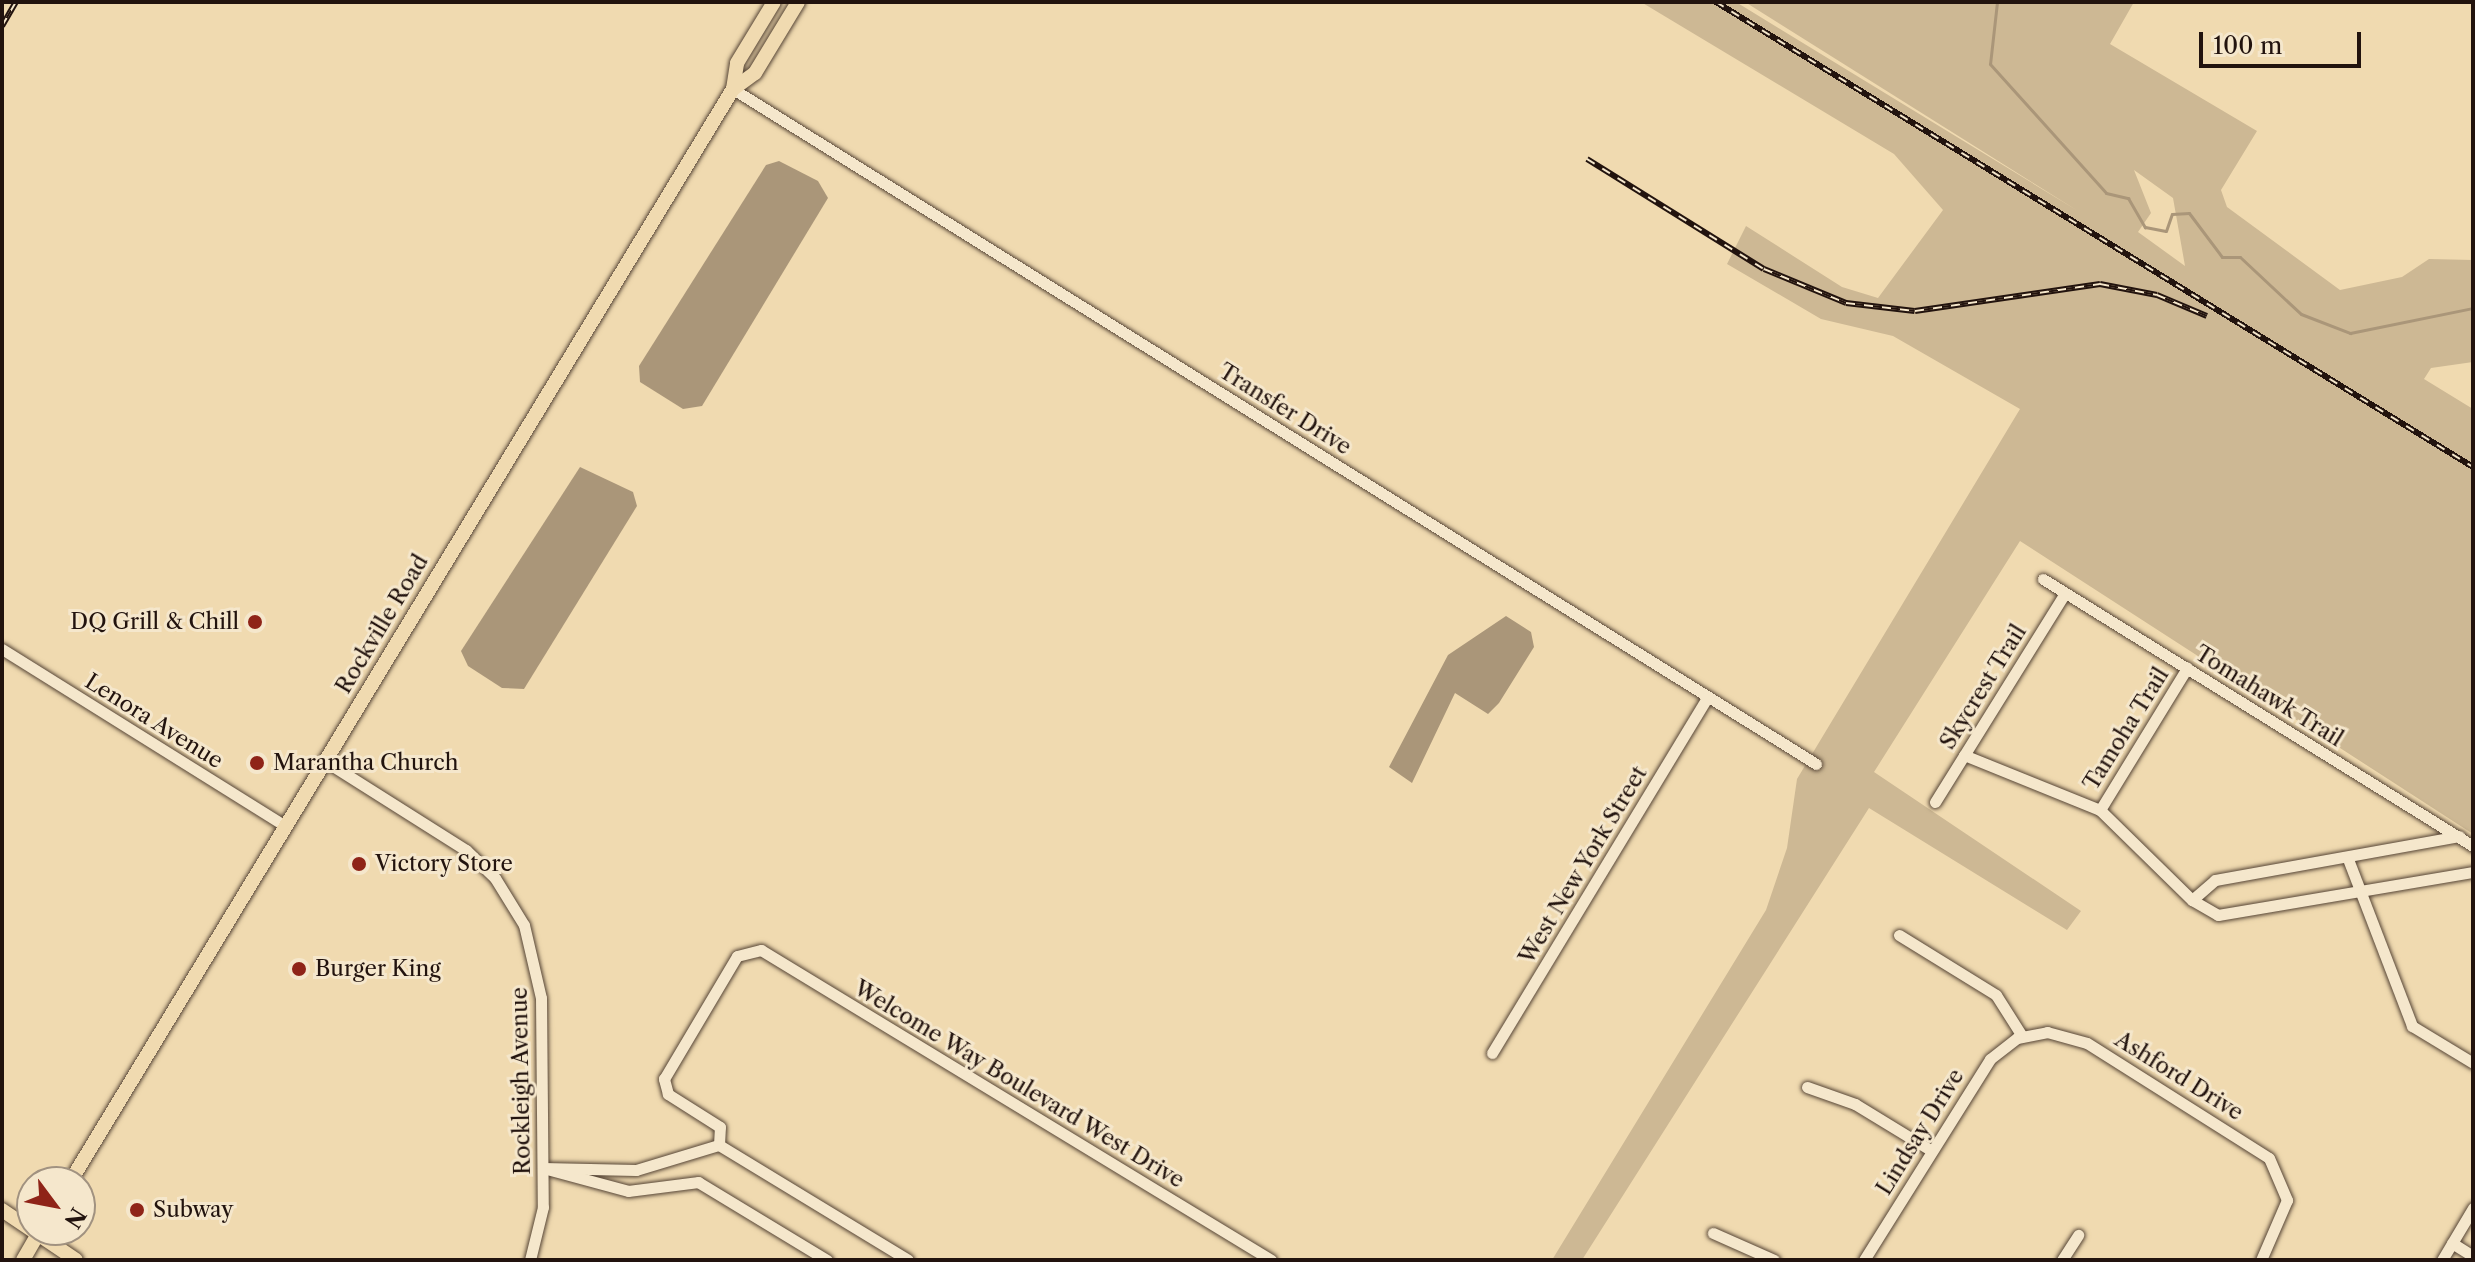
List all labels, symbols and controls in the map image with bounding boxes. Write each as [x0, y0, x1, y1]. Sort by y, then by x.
scale bar [2203, 16, 2365, 66]
text: 100 m [2213, 31, 2282, 60]
street label: Transfer Drive [1214, 358, 1356, 460]
street label: Rockville Road [330, 550, 434, 698]
place label: DQ Grill & Chill [70, 609, 239, 635]
marker: DQ Grill & Chill [246, 613, 264, 631]
street label: Skycrest Trail [1934, 620, 2032, 754]
street label: Tomahawk Trail [2190, 640, 2348, 752]
street label: Tamoha Trail [2078, 663, 2174, 795]
street label: Lenora Avenue [80, 668, 228, 774]
place label: Marantha Church [273, 750, 459, 776]
marker: Marantha Church [248, 754, 266, 772]
street label: West New York Street [1513, 760, 1653, 970]
place label: Victory Store [375, 851, 513, 877]
marker: Victory Store [350, 855, 368, 873]
place label: Burger King [315, 956, 441, 982]
marker: Burger King [290, 960, 308, 978]
street label: Welcome Way Boulevard West Drive [848, 974, 1190, 1194]
street label: Rockleigh Avenue [506, 986, 536, 1176]
street label: Ashford Drive [2110, 1026, 2248, 1126]
street label: Lindsay Drive [1871, 1064, 1969, 1200]
north arrow [16, 1166, 96, 1246]
place label: Subway [153, 1197, 233, 1223]
marker: Subway [128, 1201, 146, 1219]
text: N [59, 1203, 92, 1233]

